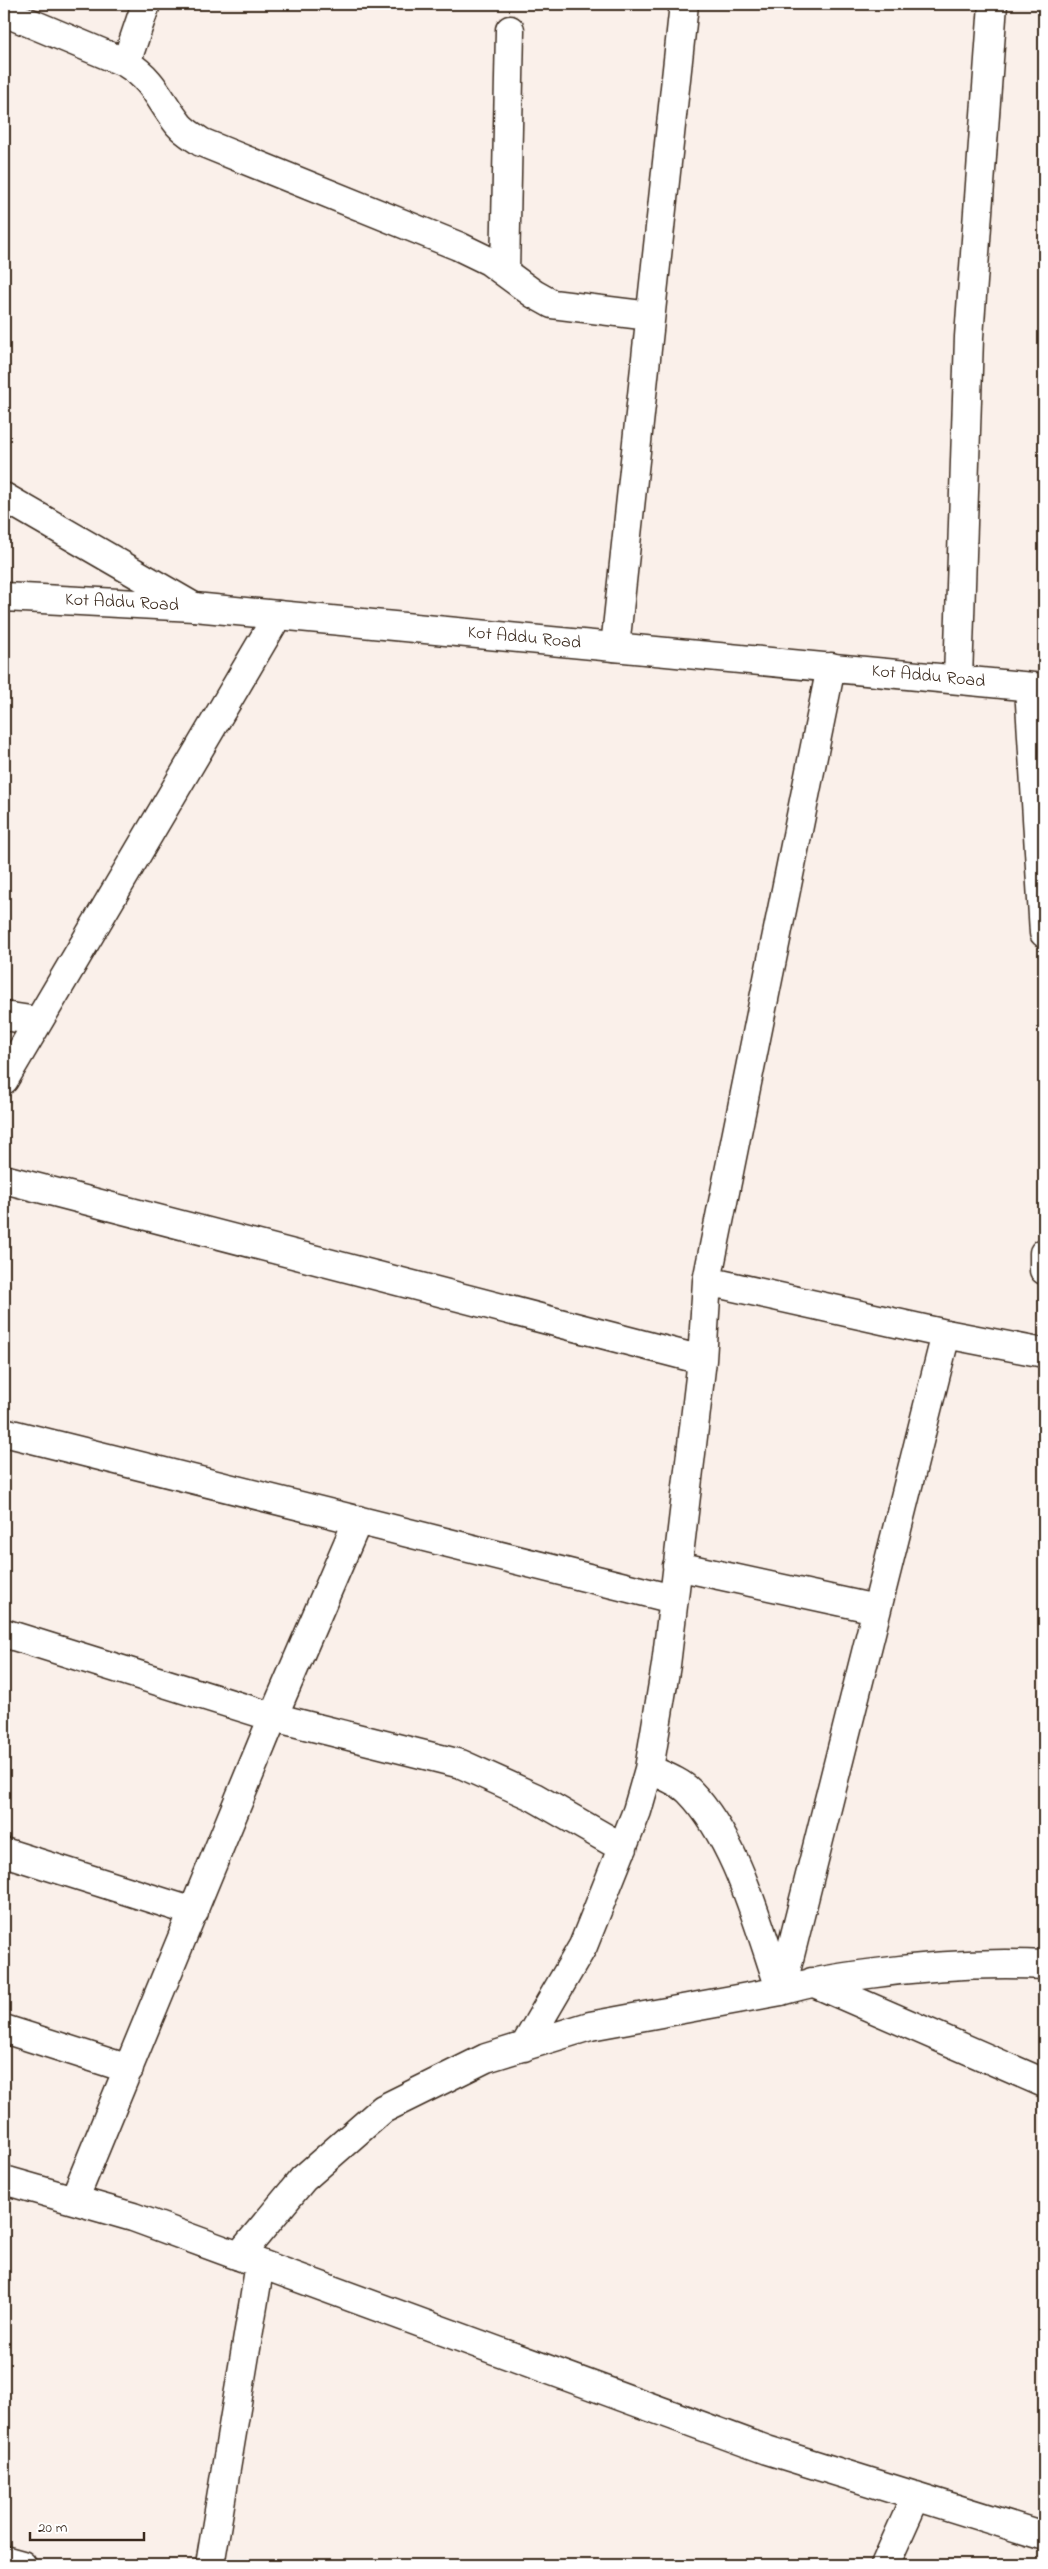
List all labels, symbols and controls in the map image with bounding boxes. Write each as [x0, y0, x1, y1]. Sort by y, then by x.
street label: Kot Addu Road [64, 587, 179, 619]
street label: Kot Addu Road [466, 620, 582, 657]
street label: Kot Addu Road [870, 659, 986, 695]
scale bar [30, 2509, 144, 2541]
text: 20 m [38, 2517, 68, 2539]

